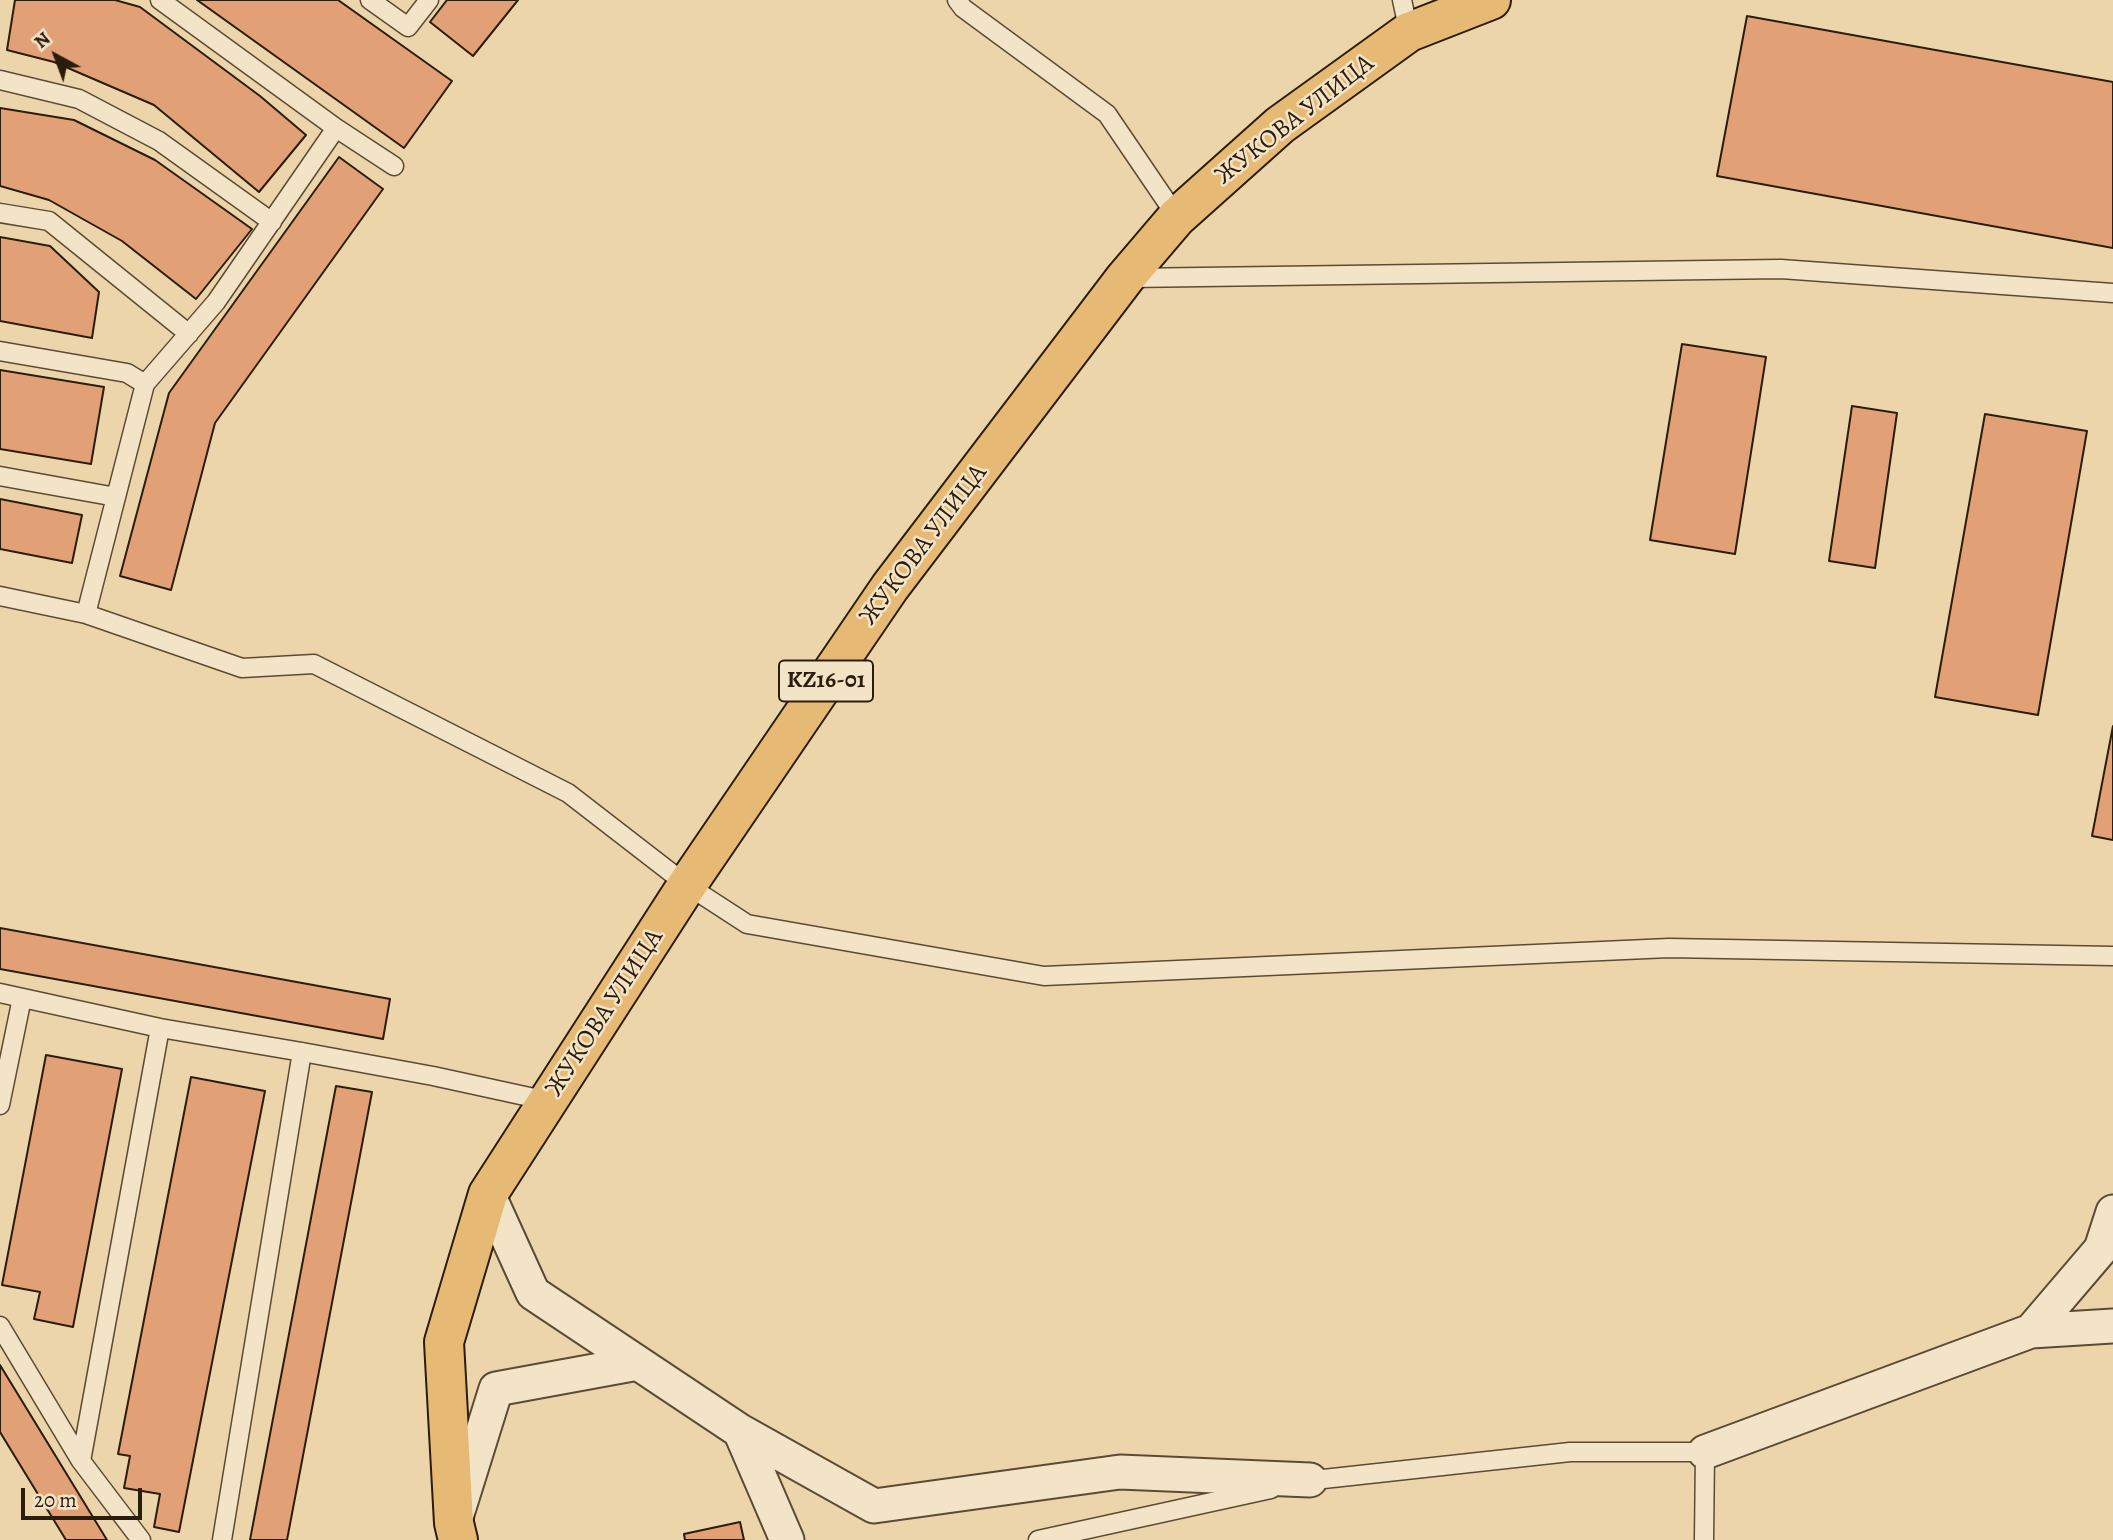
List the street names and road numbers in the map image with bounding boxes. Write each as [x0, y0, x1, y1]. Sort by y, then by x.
street label: ЖУКОВА УЛИЦА [1209, 48, 1381, 192]
street label: ЖУКОВА УЛИЦА [853, 459, 995, 631]
road number: KZ16-01 [779, 660, 873, 702]
street label: ЖУКОВА УЛИЦА [539, 924, 671, 1102]

